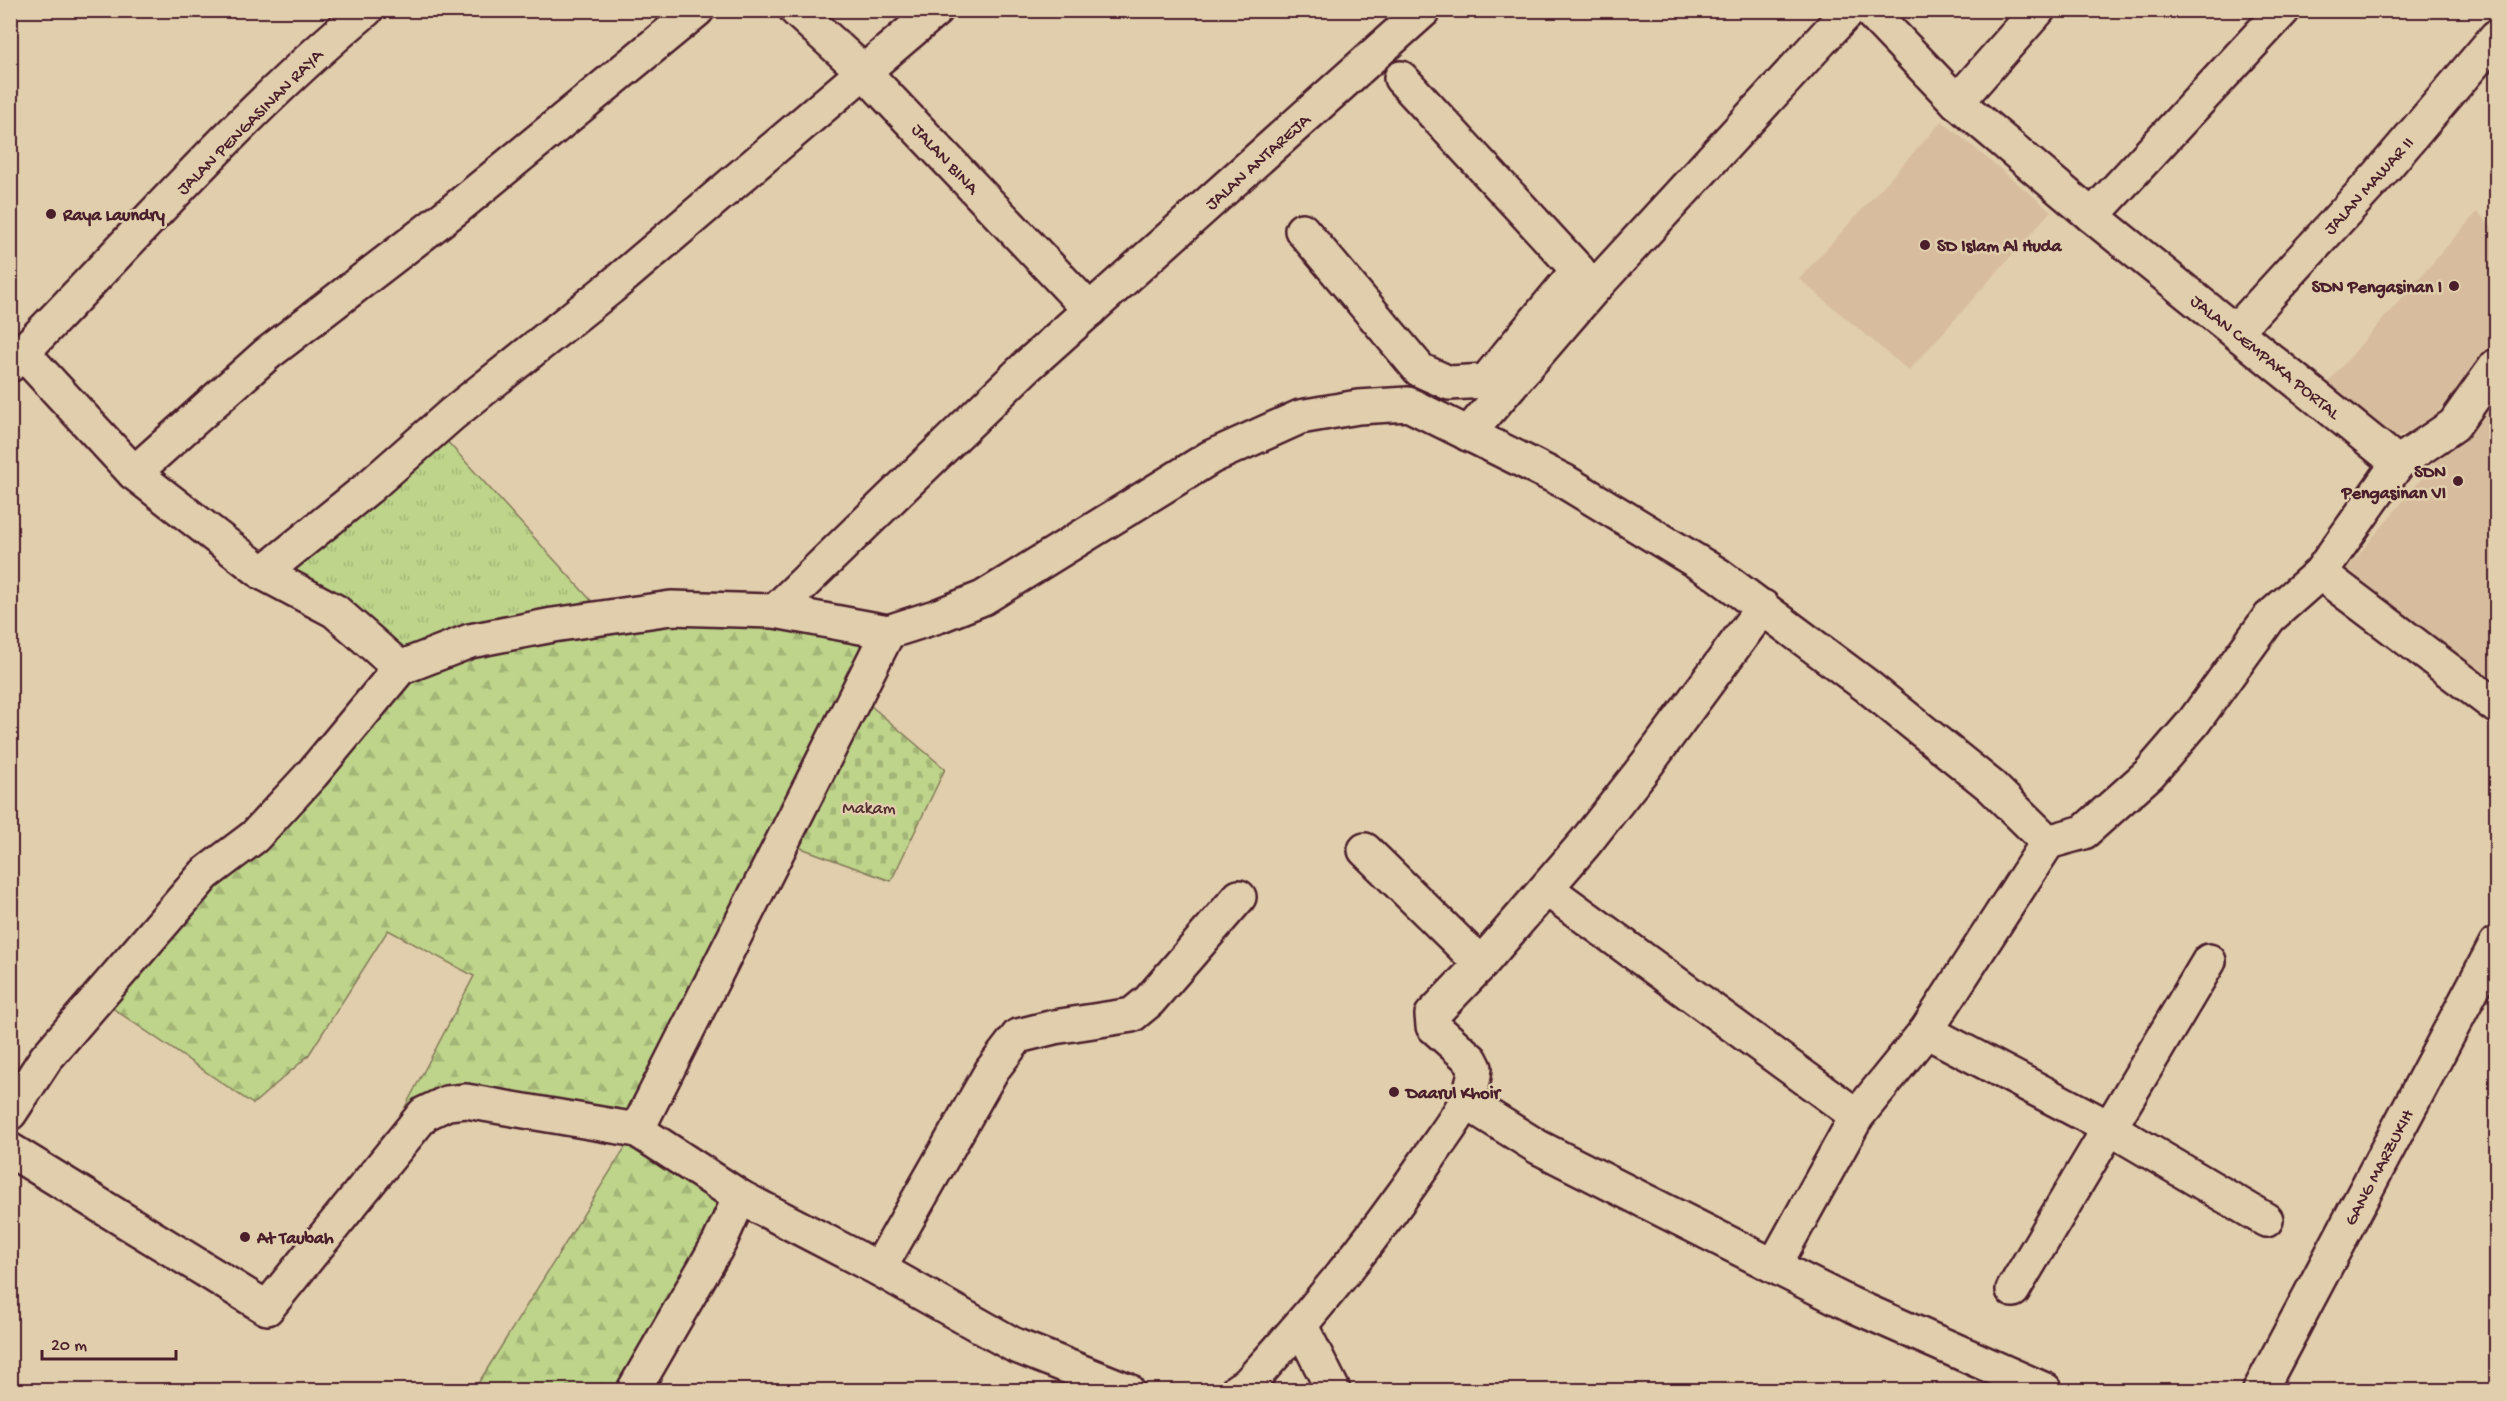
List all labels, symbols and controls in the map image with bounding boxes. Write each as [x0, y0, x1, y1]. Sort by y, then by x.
street label: JALAN PENGASINAN RAYA [173, 44, 329, 200]
street label: JALAN ANTAREJA [1202, 109, 1317, 216]
street label: JALAN BINA [906, 120, 983, 201]
street label: JALAN MAWAR II [2320, 133, 2419, 240]
place label: Raya Laundry [62, 206, 165, 227]
marker: Raya Laundry [44, 207, 58, 221]
place label: SD Islam Al Huda [1937, 237, 2062, 258]
marker: SD Islam Al Huda [1918, 238, 1932, 252]
place label: SDN Pengasinan I [2312, 278, 2442, 299]
marker: SDN Pengasinan I [2447, 279, 2461, 293]
street label: JALAN CEMPAKA PORTAL [2185, 291, 2345, 426]
place label: SDN Pengasinan VI [2341, 463, 2446, 505]
marker: SDN Pengasinan VI [2451, 474, 2465, 488]
park label: Makam [842, 799, 896, 820]
place label: Daarul Khoir [1404, 1084, 1503, 1105]
marker: Daarul Khoir [1387, 1085, 1401, 1099]
street label: GANG MARZUKIH [2341, 1106, 2420, 1230]
place label: At Taubah [256, 1229, 334, 1250]
marker: At Taubah [238, 1230, 252, 1244]
scale bar [42, 1323, 176, 1361]
text: 20 m [51, 1336, 87, 1357]

